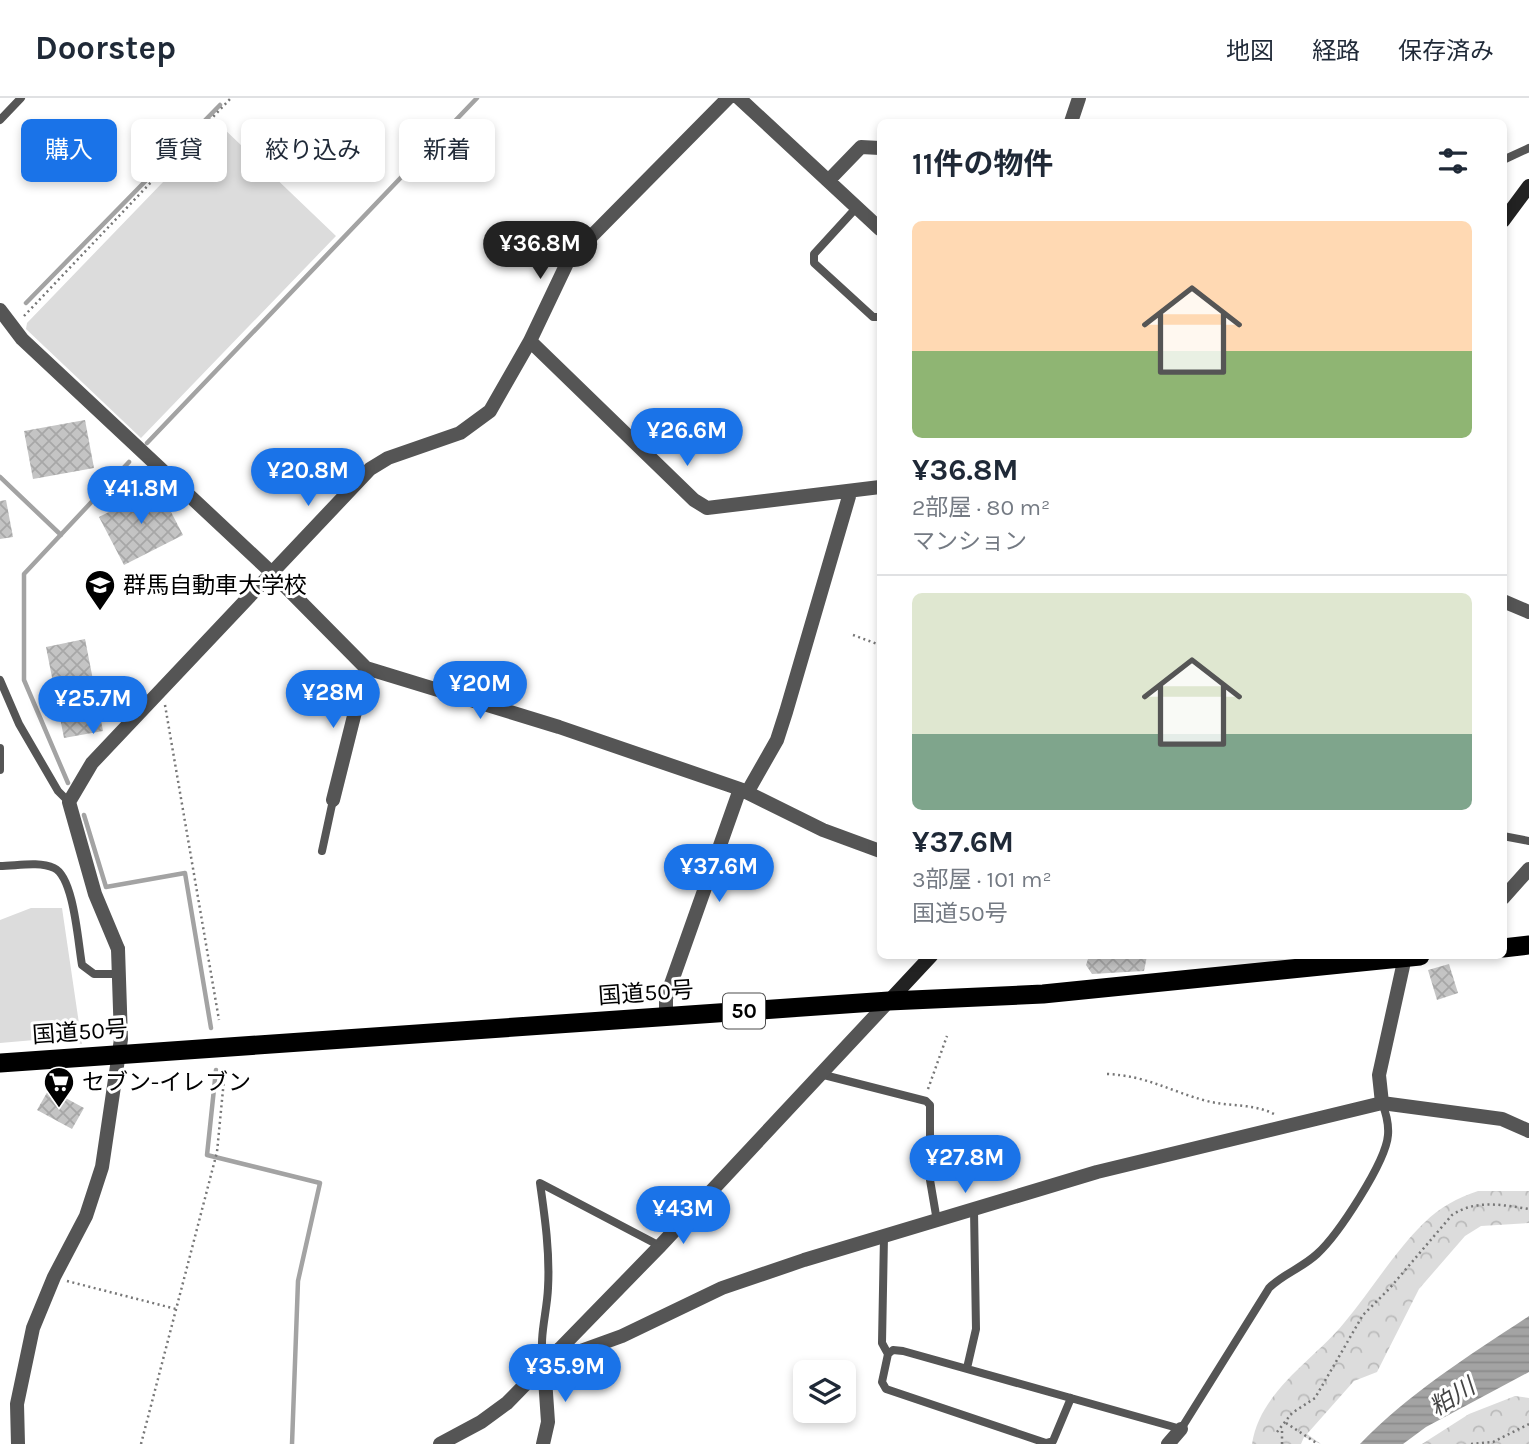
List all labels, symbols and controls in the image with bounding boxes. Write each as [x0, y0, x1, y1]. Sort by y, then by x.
text: Doorstep [35, 29, 176, 67]
text: 地図 [1226, 37, 1274, 65]
text: 経路 [1312, 37, 1360, 65]
text: 保存済み [1398, 37, 1494, 65]
chip: 購入 [21, 119, 117, 182]
chip: 賃貸 [131, 119, 227, 182]
chip: 絞り込み [241, 119, 385, 182]
chip: 新着 [399, 119, 495, 182]
icon: filters [1434, 142, 1472, 180]
text: 11件の物件 [912, 146, 1053, 182]
pin: ¥36.8M [483, 222, 597, 281]
text: ¥36.8M [499, 230, 581, 257]
icon: home [1129, 267, 1255, 393]
pin: ¥26.6M [630, 408, 744, 468]
text: ¥26.6M [647, 417, 727, 444]
pin: ¥20.8M [251, 448, 365, 508]
text: ¥36.8M [912, 452, 1019, 488]
text: ¥20.8M [267, 457, 349, 484]
pin: ¥41.8M [84, 466, 198, 526]
text: ¥41.8M [103, 475, 179, 502]
text: 2部屋 · 80 m² [912, 494, 1050, 521]
text: マンション [912, 528, 1027, 555]
school or university icon: 群馬自動車大学校 [83, 568, 117, 612]
place label: 群馬自動車大学校 [123, 572, 307, 599]
icon: home [1129, 639, 1255, 765]
pin: ¥20M [439, 662, 521, 721]
pin: ¥28M [292, 670, 374, 730]
text: ¥20M [449, 670, 511, 697]
pin: ¥25.7M [36, 676, 150, 736]
text: ¥28M [302, 679, 364, 706]
text: ¥25.7M [54, 685, 132, 712]
text: ¥37.6M [912, 824, 1014, 860]
pin: ¥37.6M [662, 844, 776, 904]
text: ¥37.6M [680, 853, 758, 880]
text: 3部屋 · 101 m² [912, 866, 1052, 893]
text: 国道50号 [912, 900, 1008, 927]
street label: 国道50号 [597, 976, 695, 1010]
road number: 50 [723, 993, 765, 1028]
street label: 国道50号 [31, 1015, 129, 1049]
supermarket icon: セブン-イレブン [42, 1065, 76, 1109]
place label: セブン-イレブン [82, 1069, 251, 1096]
pin: ¥27.8M [908, 1136, 1022, 1195]
text: ¥27.8M [926, 1144, 1004, 1171]
pin: ¥43M [642, 1186, 724, 1246]
text: ¥43M [652, 1195, 714, 1222]
pin: ¥35.9M [508, 1344, 622, 1404]
text: ¥35.9M [525, 1353, 605, 1380]
map controls [793, 1360, 856, 1423]
button: layers [793, 1360, 856, 1423]
water label: 粕川 [1424, 1371, 1482, 1422]

